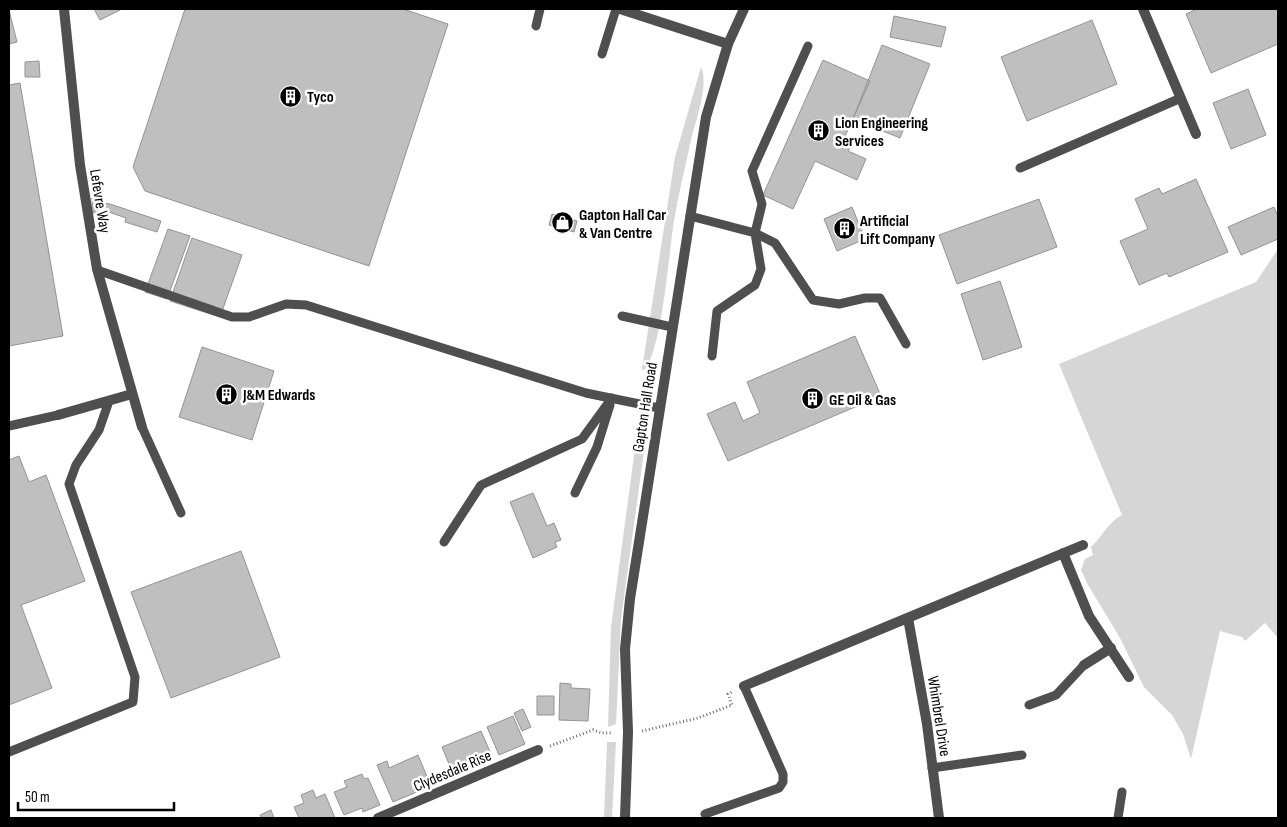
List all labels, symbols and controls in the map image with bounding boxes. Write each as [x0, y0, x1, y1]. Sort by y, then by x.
building icon: Tyco [279, 84, 303, 108]
place label: Tyco [307, 88, 334, 107]
place label: Lion Engineering Services [835, 114, 928, 151]
building icon: Lion Engineering Services [807, 119, 831, 143]
street label: Lefevre Way [85, 168, 114, 235]
place label: Gapton Hall Car & Van Centre [579, 206, 666, 243]
shop icon: Gapton Hall Car & Van Centre [551, 211, 575, 235]
place label: Artificial Lift Company [859, 212, 936, 249]
building icon: Artificial Lift Company [832, 217, 856, 241]
street label: Gapton Hall Road [629, 361, 662, 454]
building icon: J&M Edwards [215, 382, 239, 406]
place label: J&M Edwards [242, 386, 315, 405]
building icon: GE Oil & Gas [801, 387, 825, 411]
place label: GE Oil & Gas [829, 391, 896, 410]
street label: Whimbrel Drive [923, 675, 954, 758]
street label: Clydesdale Rise [411, 746, 494, 796]
scale bar [18, 780, 174, 812]
text: 50 m [25, 788, 50, 807]

